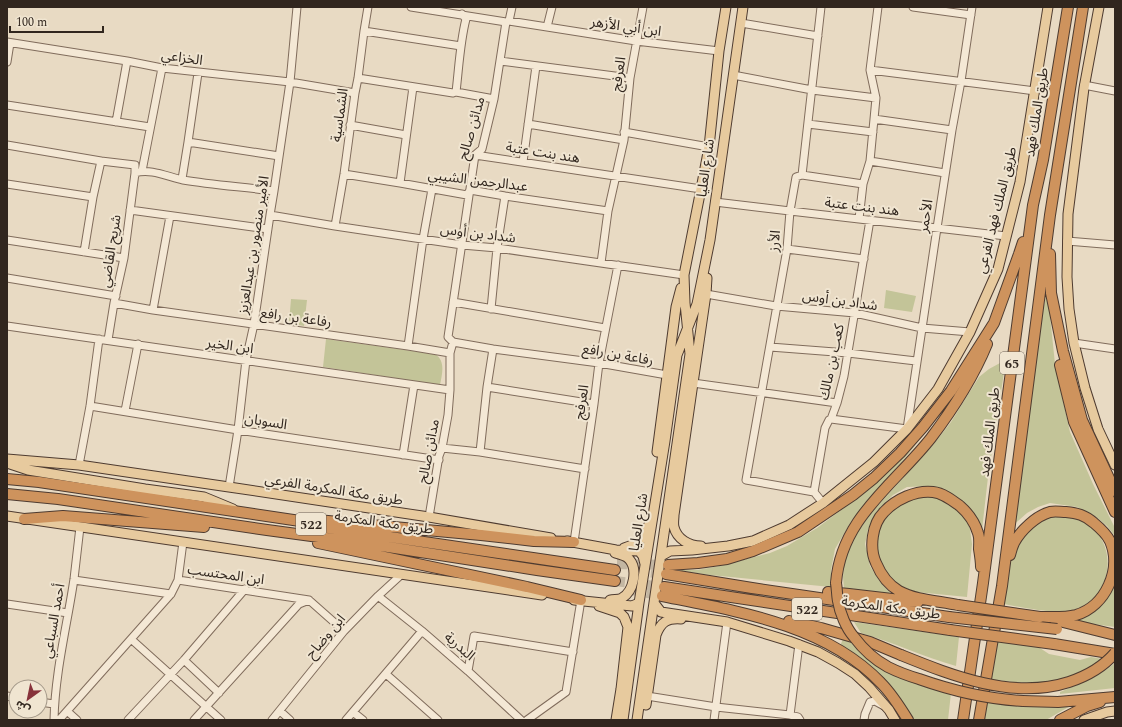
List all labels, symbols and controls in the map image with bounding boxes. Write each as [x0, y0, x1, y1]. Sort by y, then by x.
scale bar [10, 8, 103, 34]
street label: ابن أبي الأزهر [588, 11, 663, 42]
text: 100 m [16, 13, 47, 32]
street label: الخزاعي [160, 44, 204, 71]
street label: العرفج [606, 55, 631, 93]
street label: طريق الملك فهد [1019, 66, 1054, 158]
street label: الشماسية [325, 87, 354, 143]
street label: مدائن صالح [452, 94, 491, 162]
street label: هند بنت عتبة [504, 136, 582, 169]
street label: شارع العليا [691, 138, 720, 199]
street label: طريق الملك فهد الفرعي [971, 144, 1023, 276]
street label: عبدالرحمن الشيبي [427, 164, 529, 197]
street label: الأمير منصور بن عبدالعزيز [232, 174, 275, 317]
street label: هند بنت عتبة [823, 192, 900, 221]
street label: الأحمر [912, 198, 938, 235]
street label: شريح القاضي [94, 213, 127, 289]
street label: شداد بن أوس [439, 218, 517, 249]
street label: الأرز [763, 229, 786, 254]
street label: شداد بن أوس [801, 285, 879, 316]
street label: رفاعة بن رافع [259, 302, 333, 333]
street label: كعب بن مالك [813, 322, 850, 402]
street label: ابن الخير [204, 332, 255, 359]
street label: رفاعة بن رافع [581, 338, 655, 371]
road number: 65 [1000, 352, 1024, 374]
street label: العرفج [569, 383, 594, 421]
street label: طريق الملك فهد [974, 386, 1005, 478]
street label: السوبان [243, 408, 289, 435]
street label: مدائن صالح [412, 417, 445, 485]
street label: طريق مكة المكرمة الفرعي [263, 468, 405, 511]
street label: شارع العليا [624, 492, 653, 553]
street label: طريق مكة المكرمة [333, 505, 435, 540]
road number: 522 [296, 513, 326, 535]
street label: ابن المحتسب [186, 559, 266, 590]
street label: أحمد السباعي [37, 582, 71, 660]
street label: طريق مكة المكرمة [840, 590, 942, 625]
road number: 522 [792, 598, 822, 620]
street label: ابن وضاح [300, 609, 350, 663]
street label: البدرية [440, 627, 480, 666]
north arrow [8, 679, 48, 719]
text: ش [12, 696, 34, 718]

